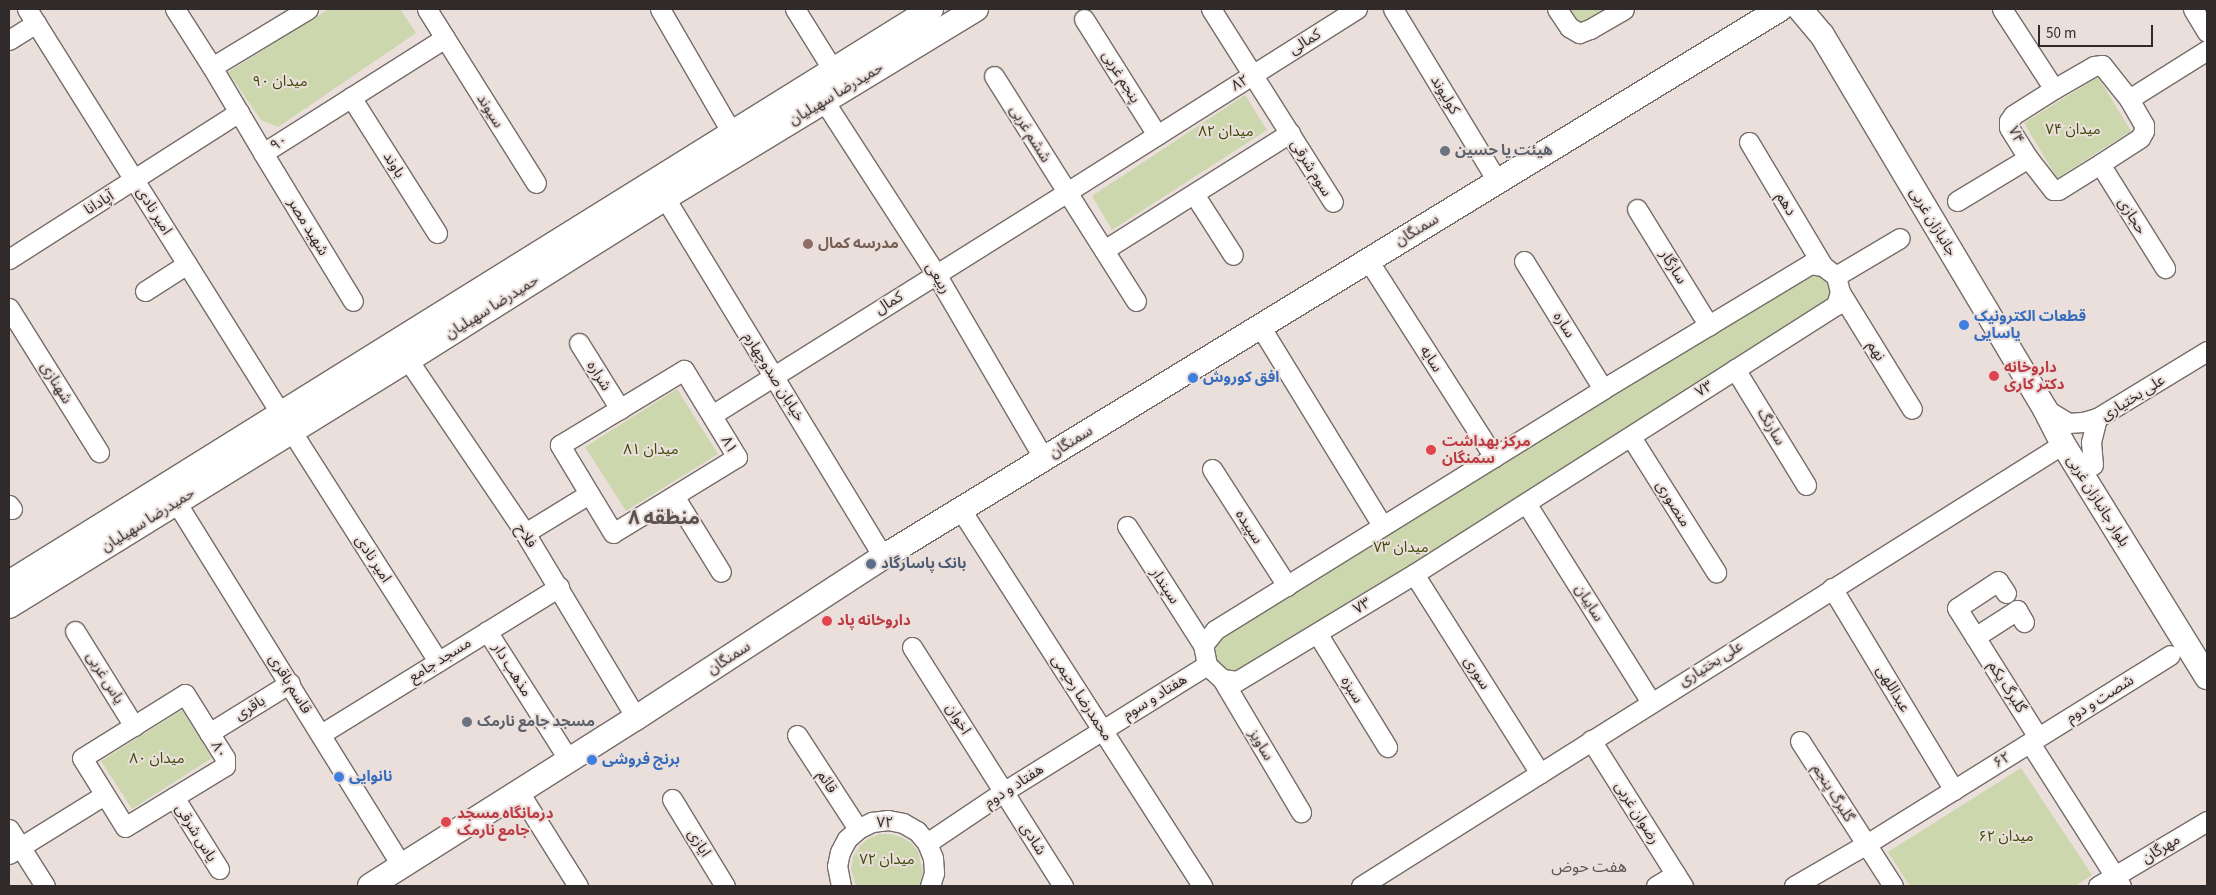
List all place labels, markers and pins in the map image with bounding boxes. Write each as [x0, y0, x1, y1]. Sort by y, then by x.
place label: هیئت یا حسین [1455, 142, 1553, 160]
marker: هیئت یا حسین [1439, 145, 1451, 157]
place label: مدرسه کمال [818, 235, 899, 253]
marker: مدرسه کمال [802, 238, 814, 250]
place label: قطعات الکترونیک یاسایی [1974, 307, 2086, 342]
marker: قطعات الکترونیک یاسایی [1958, 319, 1970, 331]
place label: داروخانه دکتر کاری [2004, 358, 2064, 393]
place label: افق کوروش [1203, 369, 1279, 387]
marker: داروخانه دکتر کاری [1988, 370, 2000, 382]
marker: افق کوروش [1187, 372, 1199, 384]
place label: مرکز بهداشت سمنگان [1442, 432, 1531, 467]
marker: مرکز بهداشت سمنگان [1424, 443, 1438, 457]
place label: بانک پاسارگاد [881, 555, 967, 573]
marker: بانک پاسارگاد [865, 558, 877, 570]
place label: داروخانه پاد [837, 612, 911, 630]
marker: داروخانه پاد [821, 615, 833, 627]
place label: مسجد جامع نارمک [477, 713, 595, 731]
marker: مسجد جامع نارمک [461, 716, 473, 728]
place label: برنج فروشی [602, 751, 680, 769]
marker: برنج فروشی [586, 754, 598, 766]
place label: نانوایی [349, 768, 393, 786]
marker: نانوایی [333, 771, 345, 783]
place label: درمانگاه مسجد جامع نارمک [457, 804, 553, 839]
marker: درمانگاه مسجد جامع نارمک [439, 815, 453, 829]

